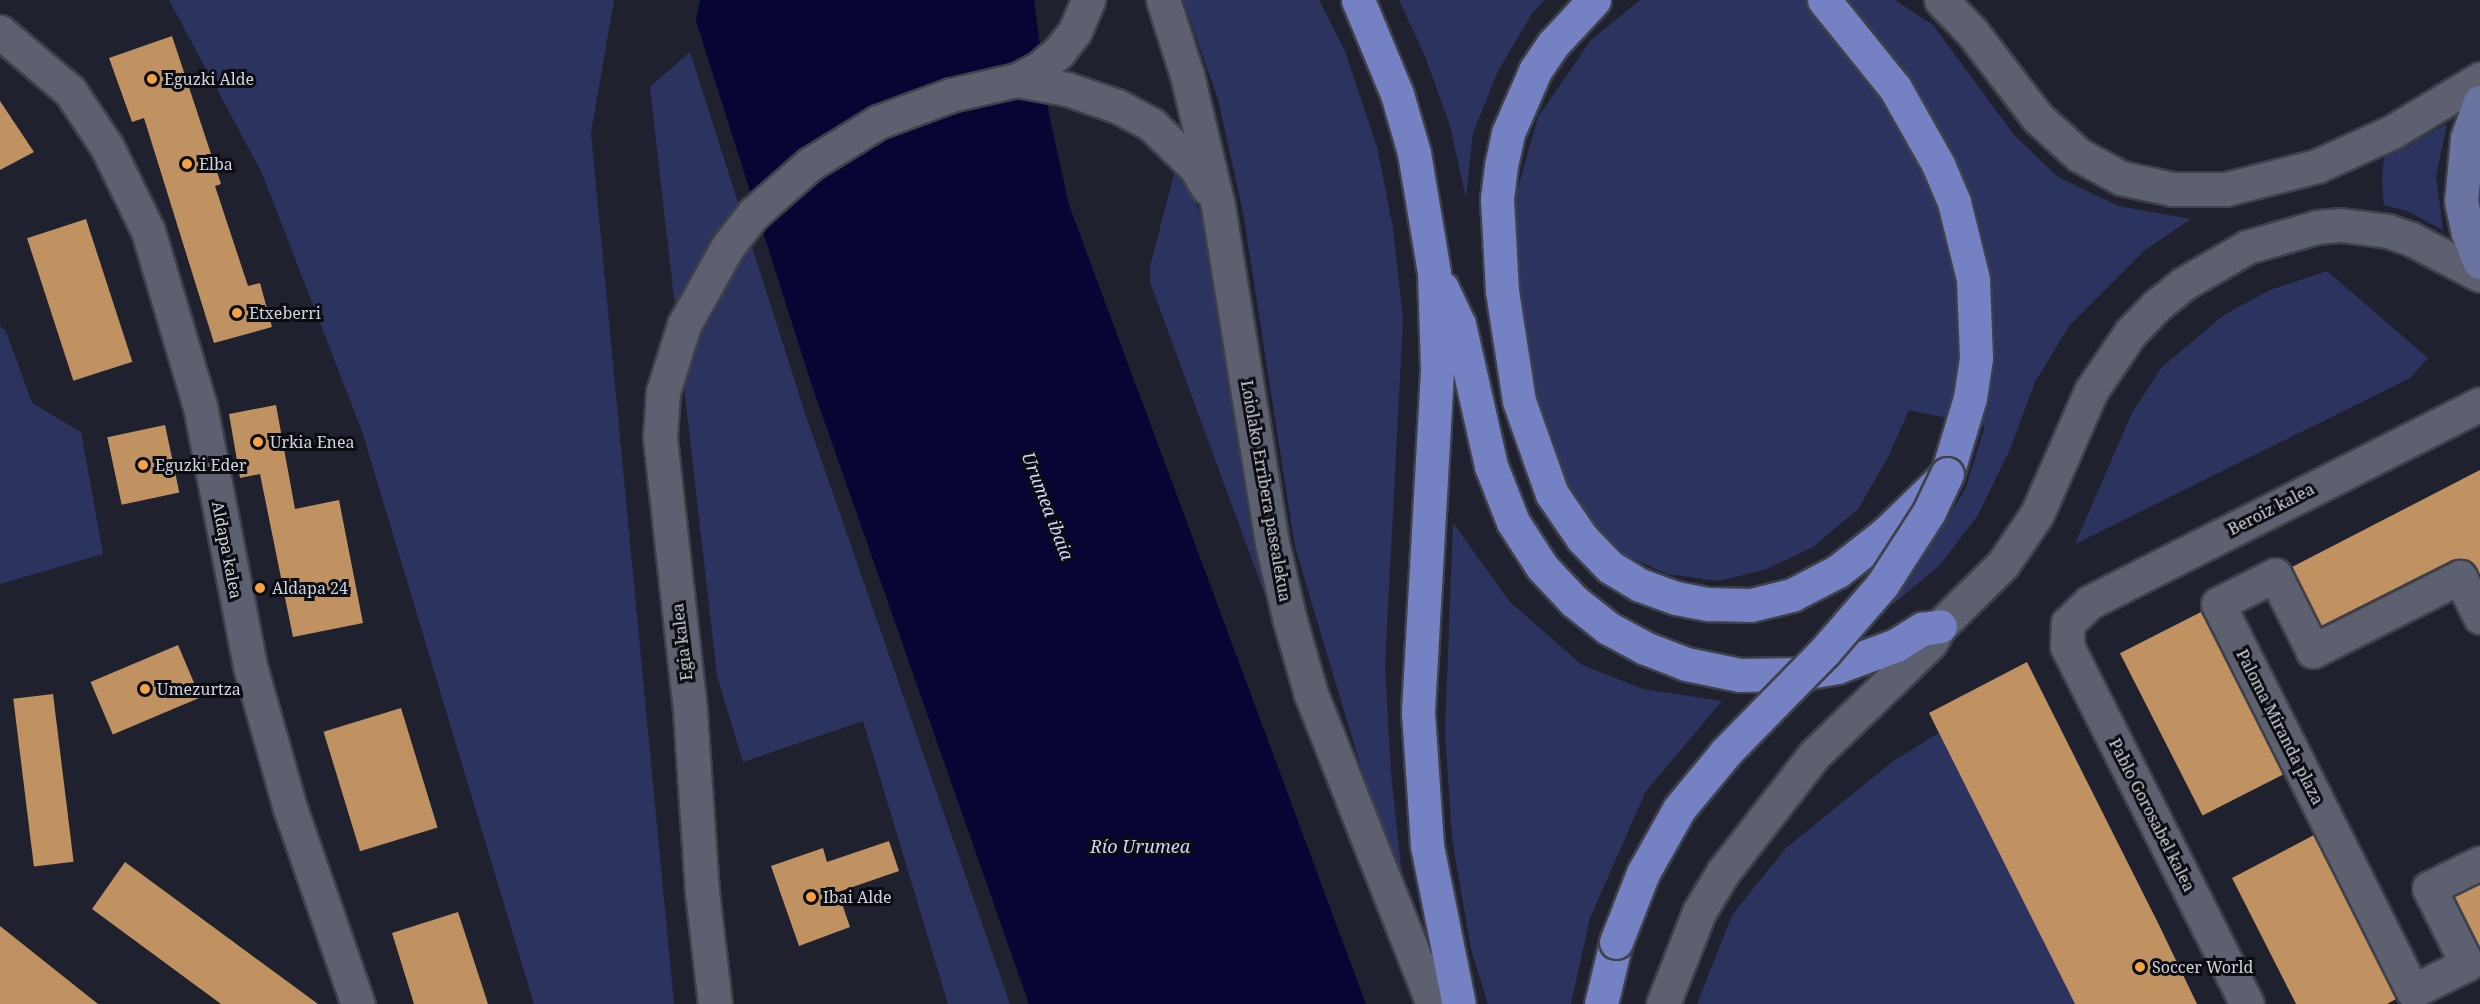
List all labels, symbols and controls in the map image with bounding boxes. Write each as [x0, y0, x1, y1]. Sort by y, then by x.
place label: Eguzki Alde [164, 69, 254, 89]
marker: Eguzki Alde [145, 72, 159, 86]
place label: Elba [199, 154, 233, 174]
marker: Elba [180, 157, 194, 171]
place label: Etxeberri [249, 303, 321, 323]
marker: Etxeberri [230, 306, 244, 320]
street label: Loiolako Erribera pasealekua [1237, 379, 1295, 603]
place label: Urkia Enea [270, 432, 355, 452]
marker: Urkia Enea [251, 435, 265, 449]
water label: Urumea ibaia [1017, 449, 1079, 563]
place label: Eguzki Eder [155, 455, 246, 475]
marker: Eguzki Eder [136, 458, 150, 472]
street label: Beroiz kalea [2225, 479, 2317, 539]
street label: Aldapa kalea [208, 500, 246, 600]
place label: Aldapa 24 [272, 578, 348, 598]
marker: Aldapa 24 [253, 581, 267, 595]
street label: Egia kalea [668, 602, 696, 682]
street label: Paloma Miranda plaza [2232, 646, 2328, 808]
place label: Umezurtza [157, 679, 241, 699]
marker: Umezurtza [138, 682, 152, 696]
street label: Pablo Gorosabel kalea [2105, 735, 2199, 895]
water label: Río Urumea [1090, 835, 1190, 857]
place label: Ibai Alde [823, 887, 892, 907]
marker: Ibai Alde [804, 890, 818, 904]
place label: Soccer World [2152, 957, 2253, 977]
marker: Soccer World [2133, 960, 2147, 974]

